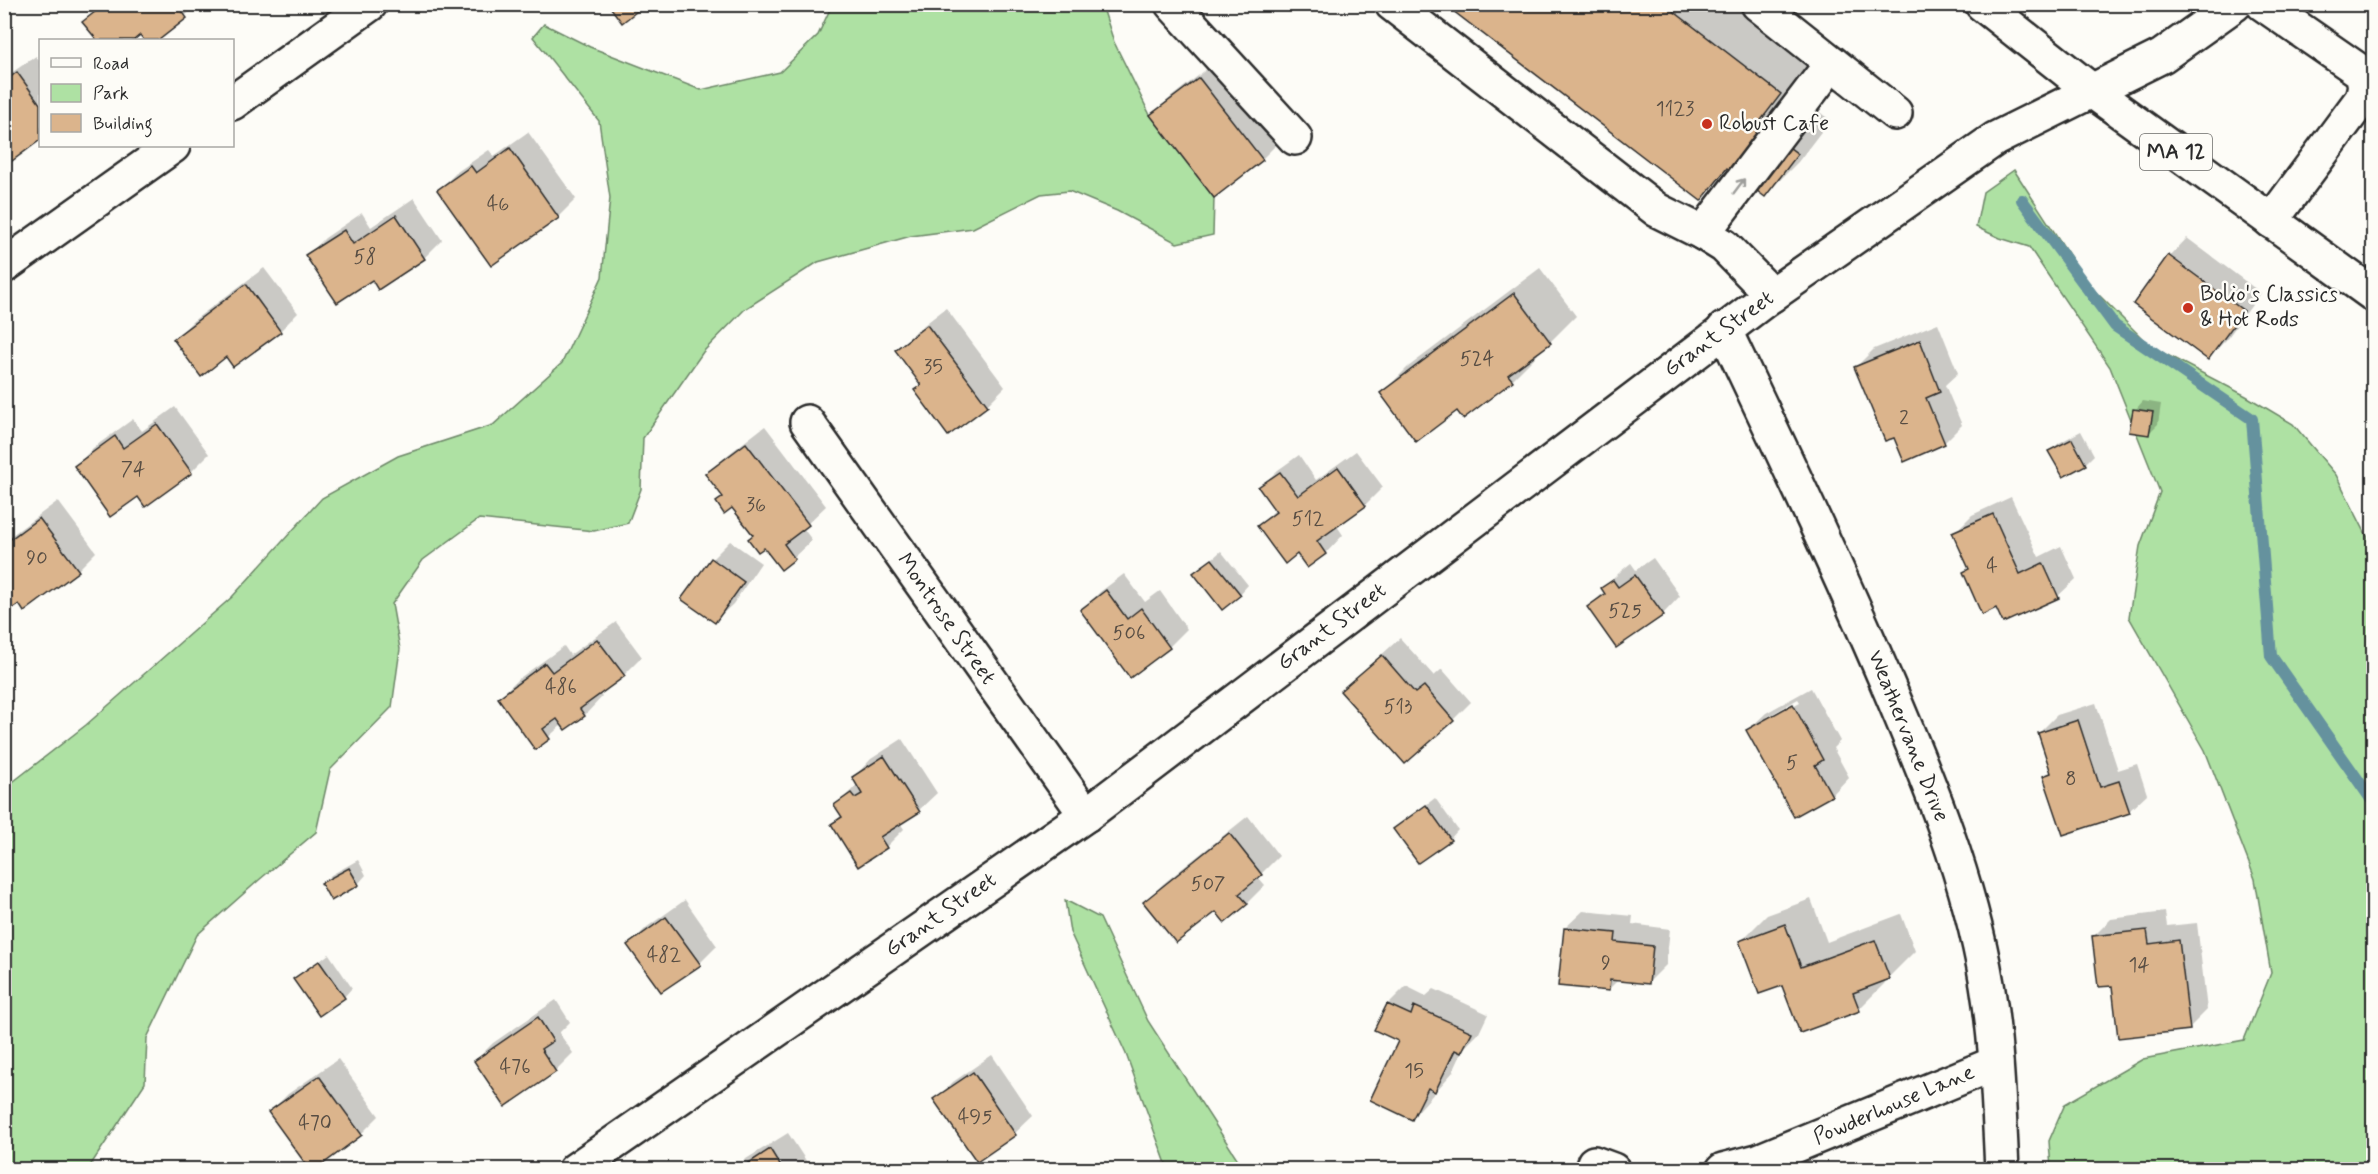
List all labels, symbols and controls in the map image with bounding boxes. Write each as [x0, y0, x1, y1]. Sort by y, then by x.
legend [39, 39, 234, 147]
text: Road [93, 52, 129, 76]
text: Park [93, 82, 129, 106]
house number: 1123 [1656, 96, 1694, 123]
place label: Robust Cafe [1719, 110, 1829, 138]
text: Building [93, 112, 153, 138]
marker: Robust Cafe [1700, 117, 1714, 131]
road number: MA 12 [2140, 134, 2212, 170]
one-way arrow [1732, 178, 1745, 194]
house number: 46 [487, 191, 509, 218]
house number: 58 [354, 244, 376, 271]
place label: Bolio's Classics & Hot Rods [2200, 281, 2338, 334]
street label: Grant Street [1658, 285, 1780, 383]
marker: Bolio's Classics & Hot Rods [2181, 301, 2195, 315]
house number: 524 [1460, 346, 1494, 373]
house number: 35 [923, 354, 943, 381]
house number: 2 [1899, 405, 1909, 432]
house number: 74 [121, 456, 145, 483]
house number: 36 [746, 492, 766, 519]
house number: 512 [1292, 506, 1324, 533]
house number: 90 [26, 545, 48, 572]
street label: Montrose Street [890, 548, 1002, 690]
house number: 4 [1986, 553, 1998, 580]
street label: Grant Street [1272, 577, 1392, 677]
house number: 525 [1608, 598, 1642, 625]
house number: 506 [1113, 620, 1145, 647]
street label: Weathervane Drive [1861, 646, 1955, 826]
house number: 486 [545, 674, 577, 701]
house number: 513 [1384, 694, 1412, 721]
house number: 5 [1786, 750, 1798, 777]
house number: 8 [2065, 766, 2077, 793]
street label: Grant Street [880, 866, 1002, 964]
house number: 507 [1191, 871, 1225, 898]
house number: 482 [647, 942, 681, 969]
house number: 9 [1601, 950, 1611, 977]
house number: 14 [2128, 952, 2150, 979]
house number: 476 [499, 1054, 531, 1081]
house number: 15 [1404, 1058, 1424, 1085]
street label: Powderhouse Lane [1809, 1058, 1979, 1152]
house number: 495 [958, 1104, 992, 1131]
house number: 470 [298, 1110, 332, 1137]

